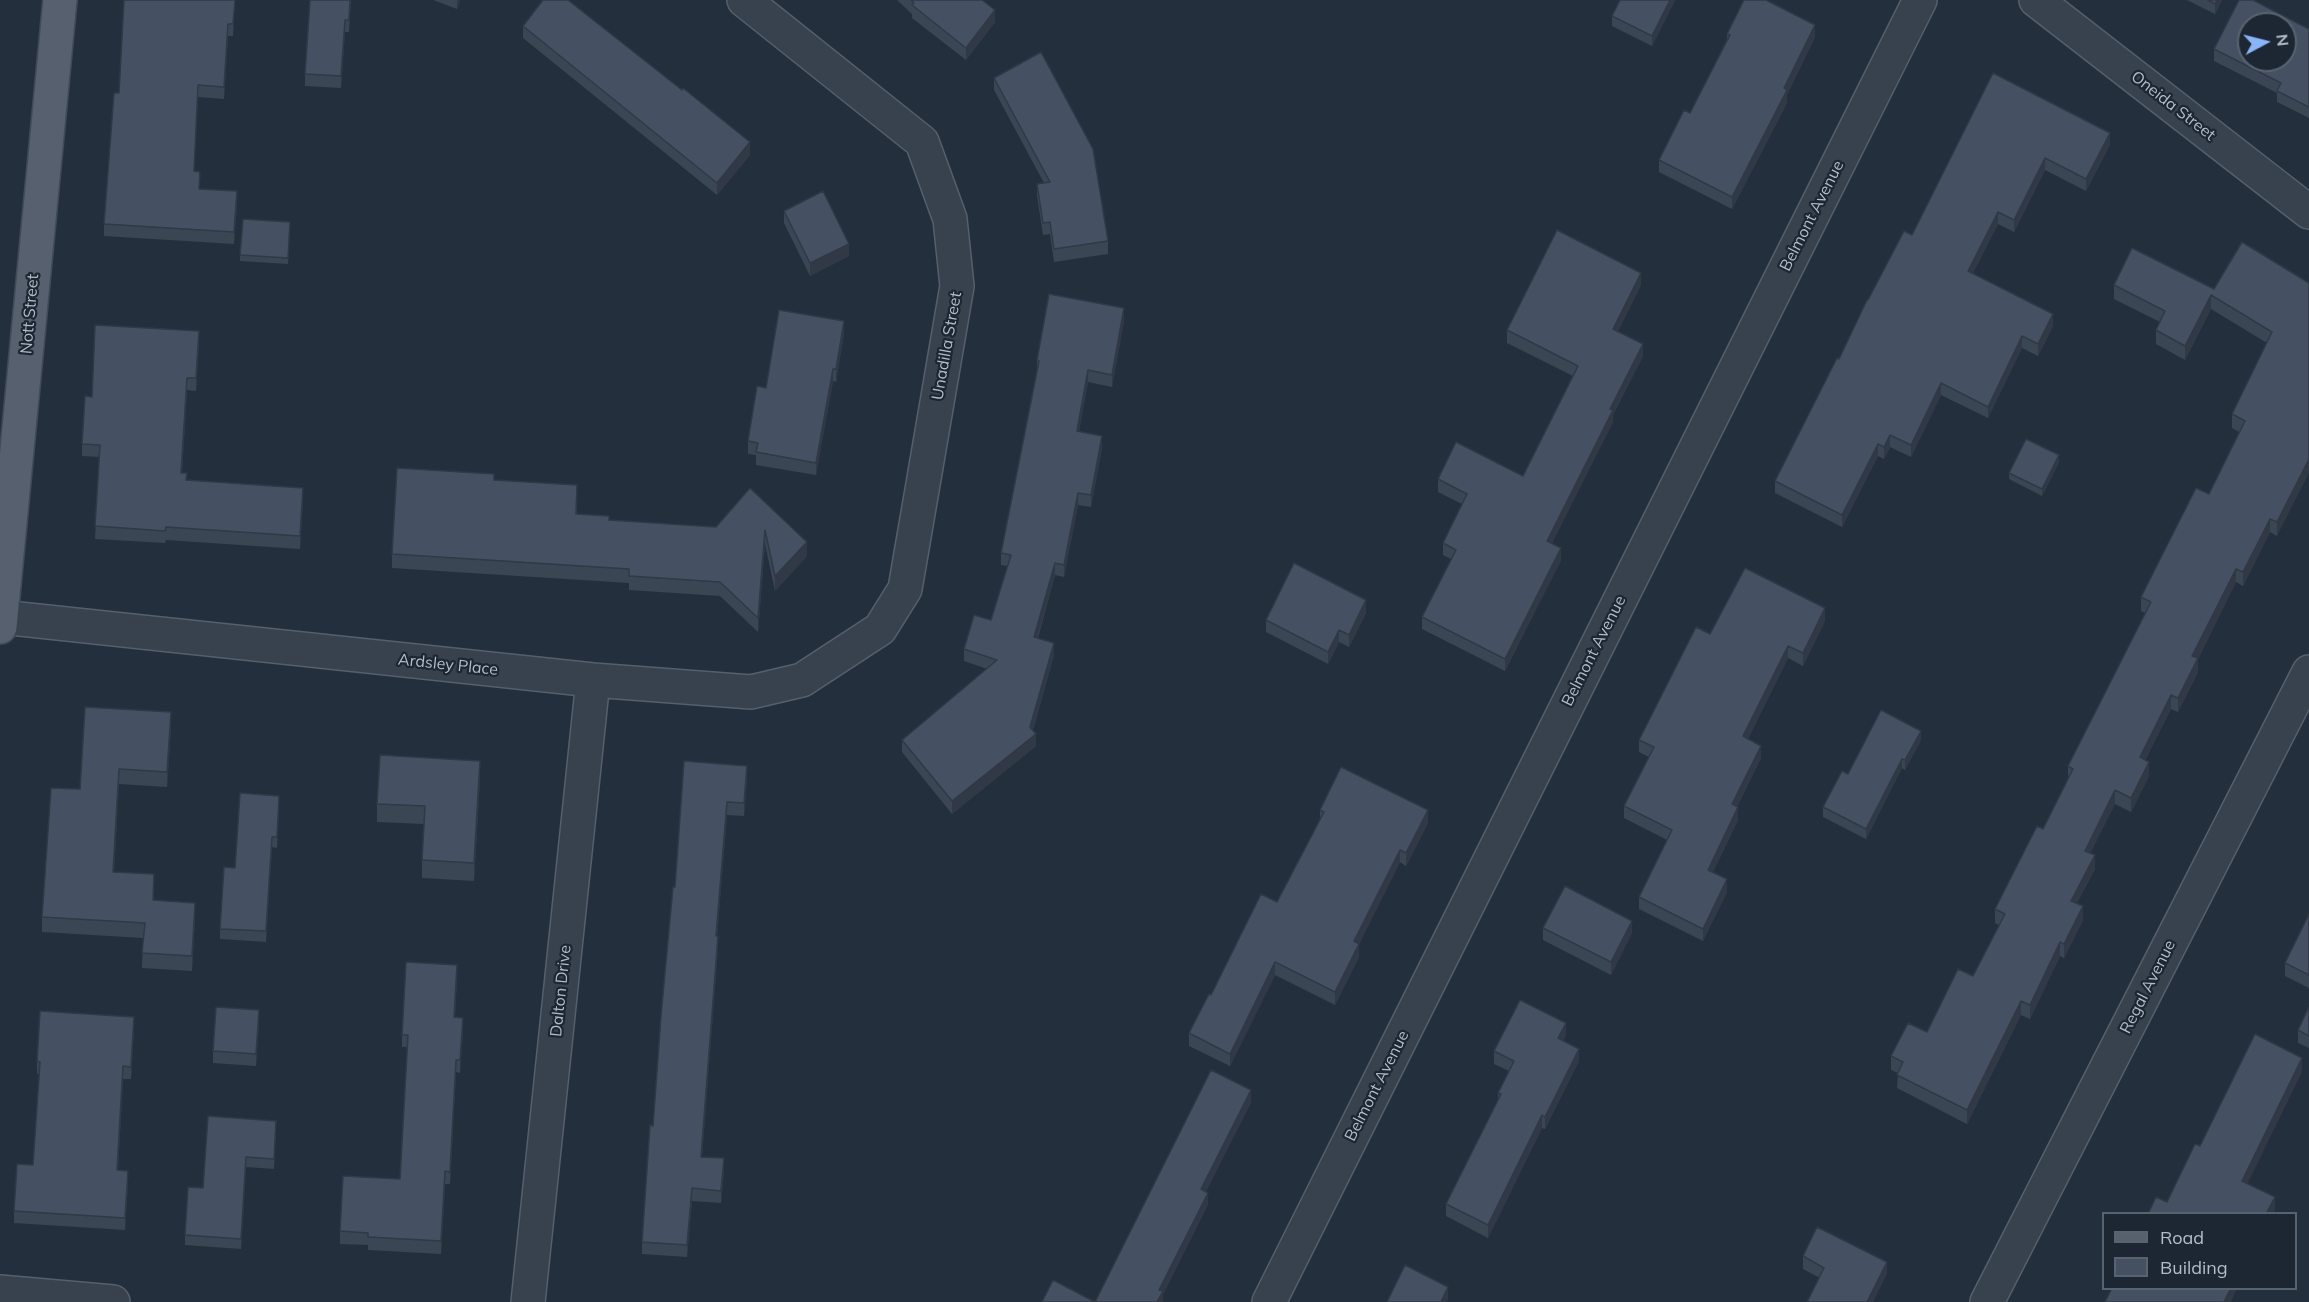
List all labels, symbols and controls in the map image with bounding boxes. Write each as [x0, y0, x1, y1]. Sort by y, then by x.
north arrow [2237, 12, 2297, 72]
text: N [2272, 33, 2294, 47]
street label: Oneida Street [2127, 67, 2219, 145]
street label: Belmont Avenue [1776, 158, 1848, 274]
street label: Nott Street [17, 273, 43, 355]
street label: Unadilla Street [928, 290, 966, 402]
street label: Belmont Avenue [1558, 593, 1630, 709]
street label: Ardsley Place [397, 650, 499, 680]
street label: Regal Avenue [2116, 937, 2180, 1037]
street label: Dalton Drive [547, 944, 575, 1038]
street label: Belmont Avenue [1341, 1028, 1413, 1144]
legend [2102, 1212, 2297, 1290]
text: Road [2160, 1226, 2204, 1249]
text: Building [2160, 1256, 2228, 1279]

